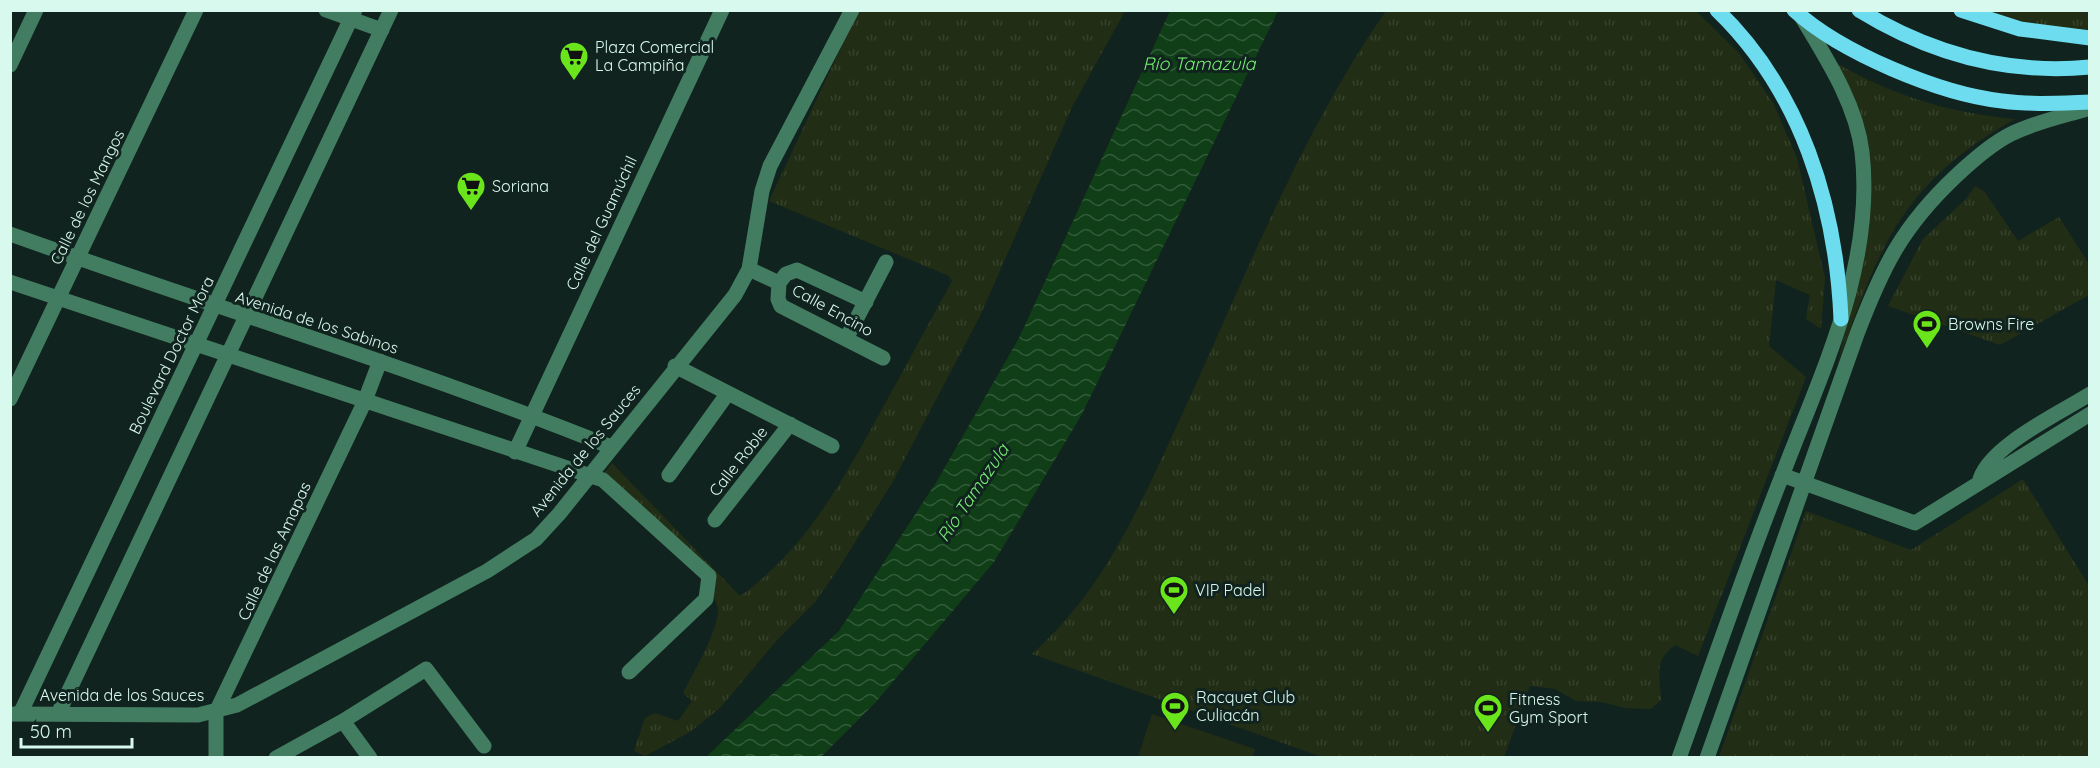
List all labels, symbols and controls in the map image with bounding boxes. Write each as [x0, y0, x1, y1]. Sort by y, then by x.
place label: Plaza Comercial La Campiña [595, 37, 714, 75]
supermarket icon: Plaza Comercial La Campiña [558, 40, 590, 82]
water label: Río Tamazula [1143, 52, 1257, 75]
street label: Calle de los Mangos [46, 126, 128, 268]
street label: Calle del Guamúchil [561, 153, 641, 293]
supermarket icon: Soriana [455, 170, 487, 212]
place label: Soriana [492, 176, 549, 196]
street label: Boulevard Doctor Mora [124, 273, 218, 437]
street label: Calle Encino [789, 280, 877, 340]
street label: Avenida de los Sabinos [233, 286, 401, 358]
sports icon: Browns Fire [1911, 308, 1943, 350]
place label: Browns Fire [1948, 314, 2034, 334]
street label: Avenida de los Sauces [526, 380, 644, 520]
street label: Calle Roble [704, 422, 772, 500]
water label: Río Tamazula [931, 439, 1014, 546]
street label: Calle de las Amapas [233, 479, 315, 623]
sports icon: VIP Padel [1158, 574, 1190, 616]
place label: VIP Padel [1195, 580, 1265, 600]
street label: Avenida de los Sauces [40, 685, 204, 705]
place label: Racquet Club Culiacán [1196, 687, 1295, 725]
place label: Fitness Gym Sport [1509, 689, 1588, 727]
sports icon: Racquet Club Culiacán [1159, 690, 1191, 732]
sports icon: Fitness Gym Sport [1472, 692, 1504, 734]
scale bar [21, 711, 132, 749]
text: 50 m [30, 720, 72, 743]

